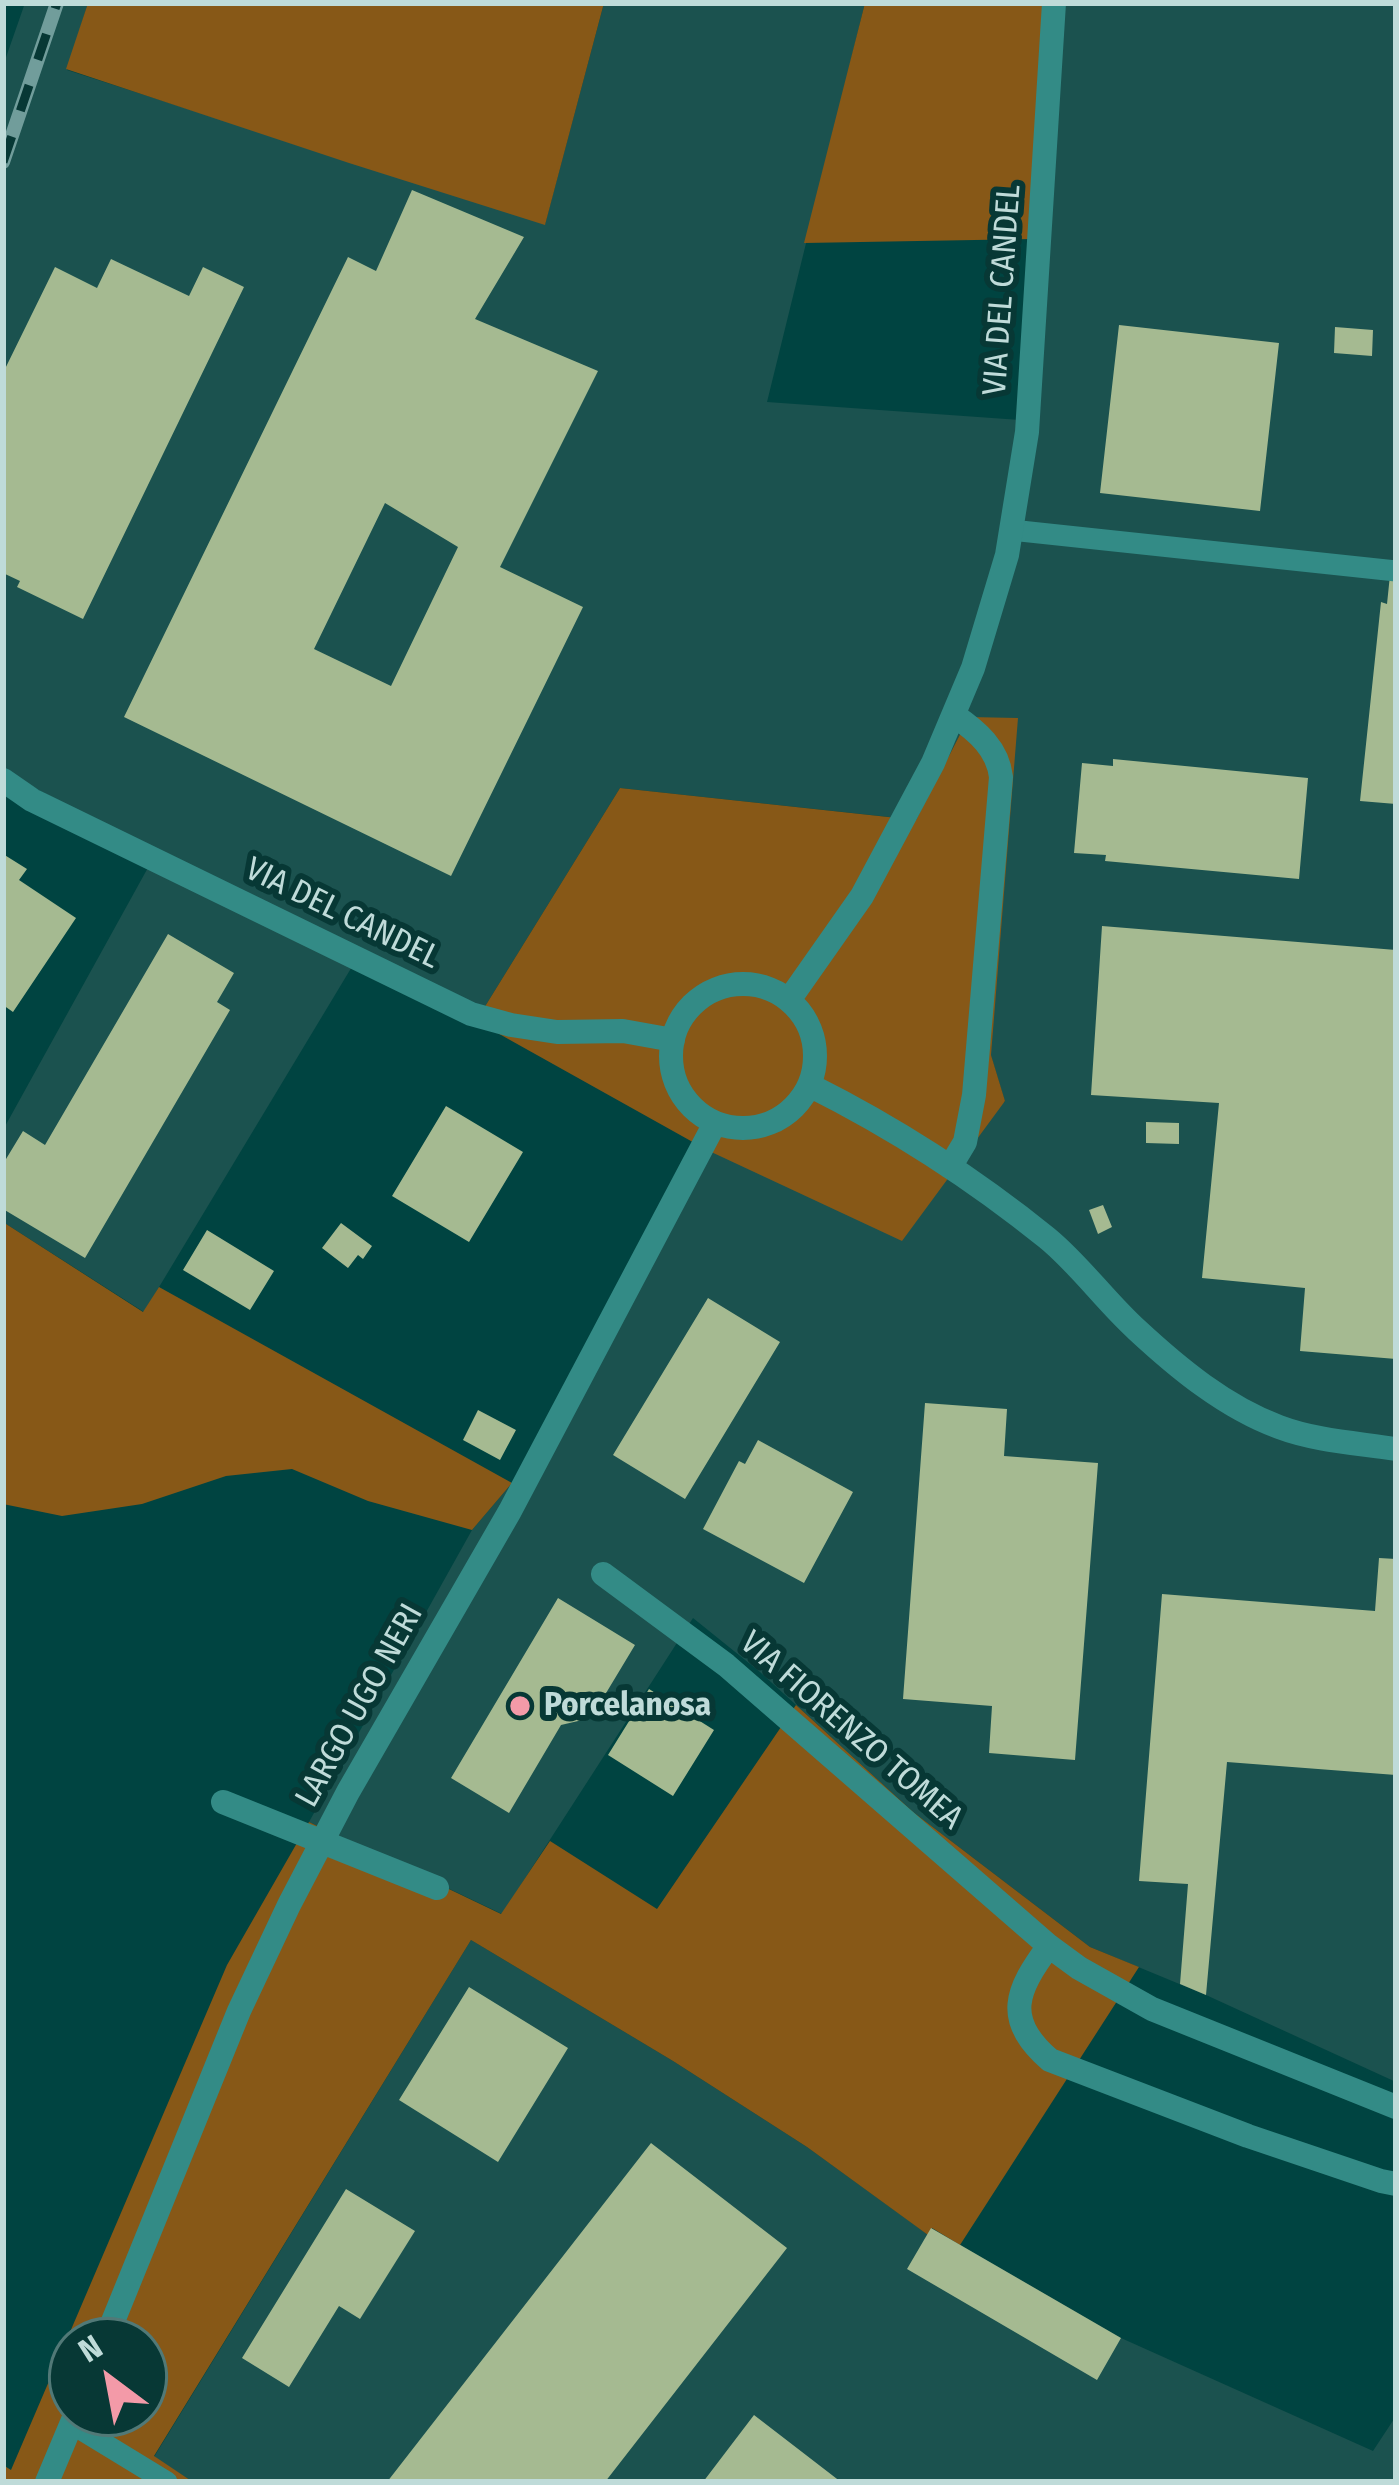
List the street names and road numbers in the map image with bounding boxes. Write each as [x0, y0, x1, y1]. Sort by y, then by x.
street label: VIA DEL CANDEL [976, 183, 1030, 397]
street label: VIA DEL CANDEL [238, 850, 446, 978]
street label: LARGO UGO NERI [288, 1598, 432, 1814]
street label: VIA FIORENZO TOMEA [732, 1624, 970, 1838]

